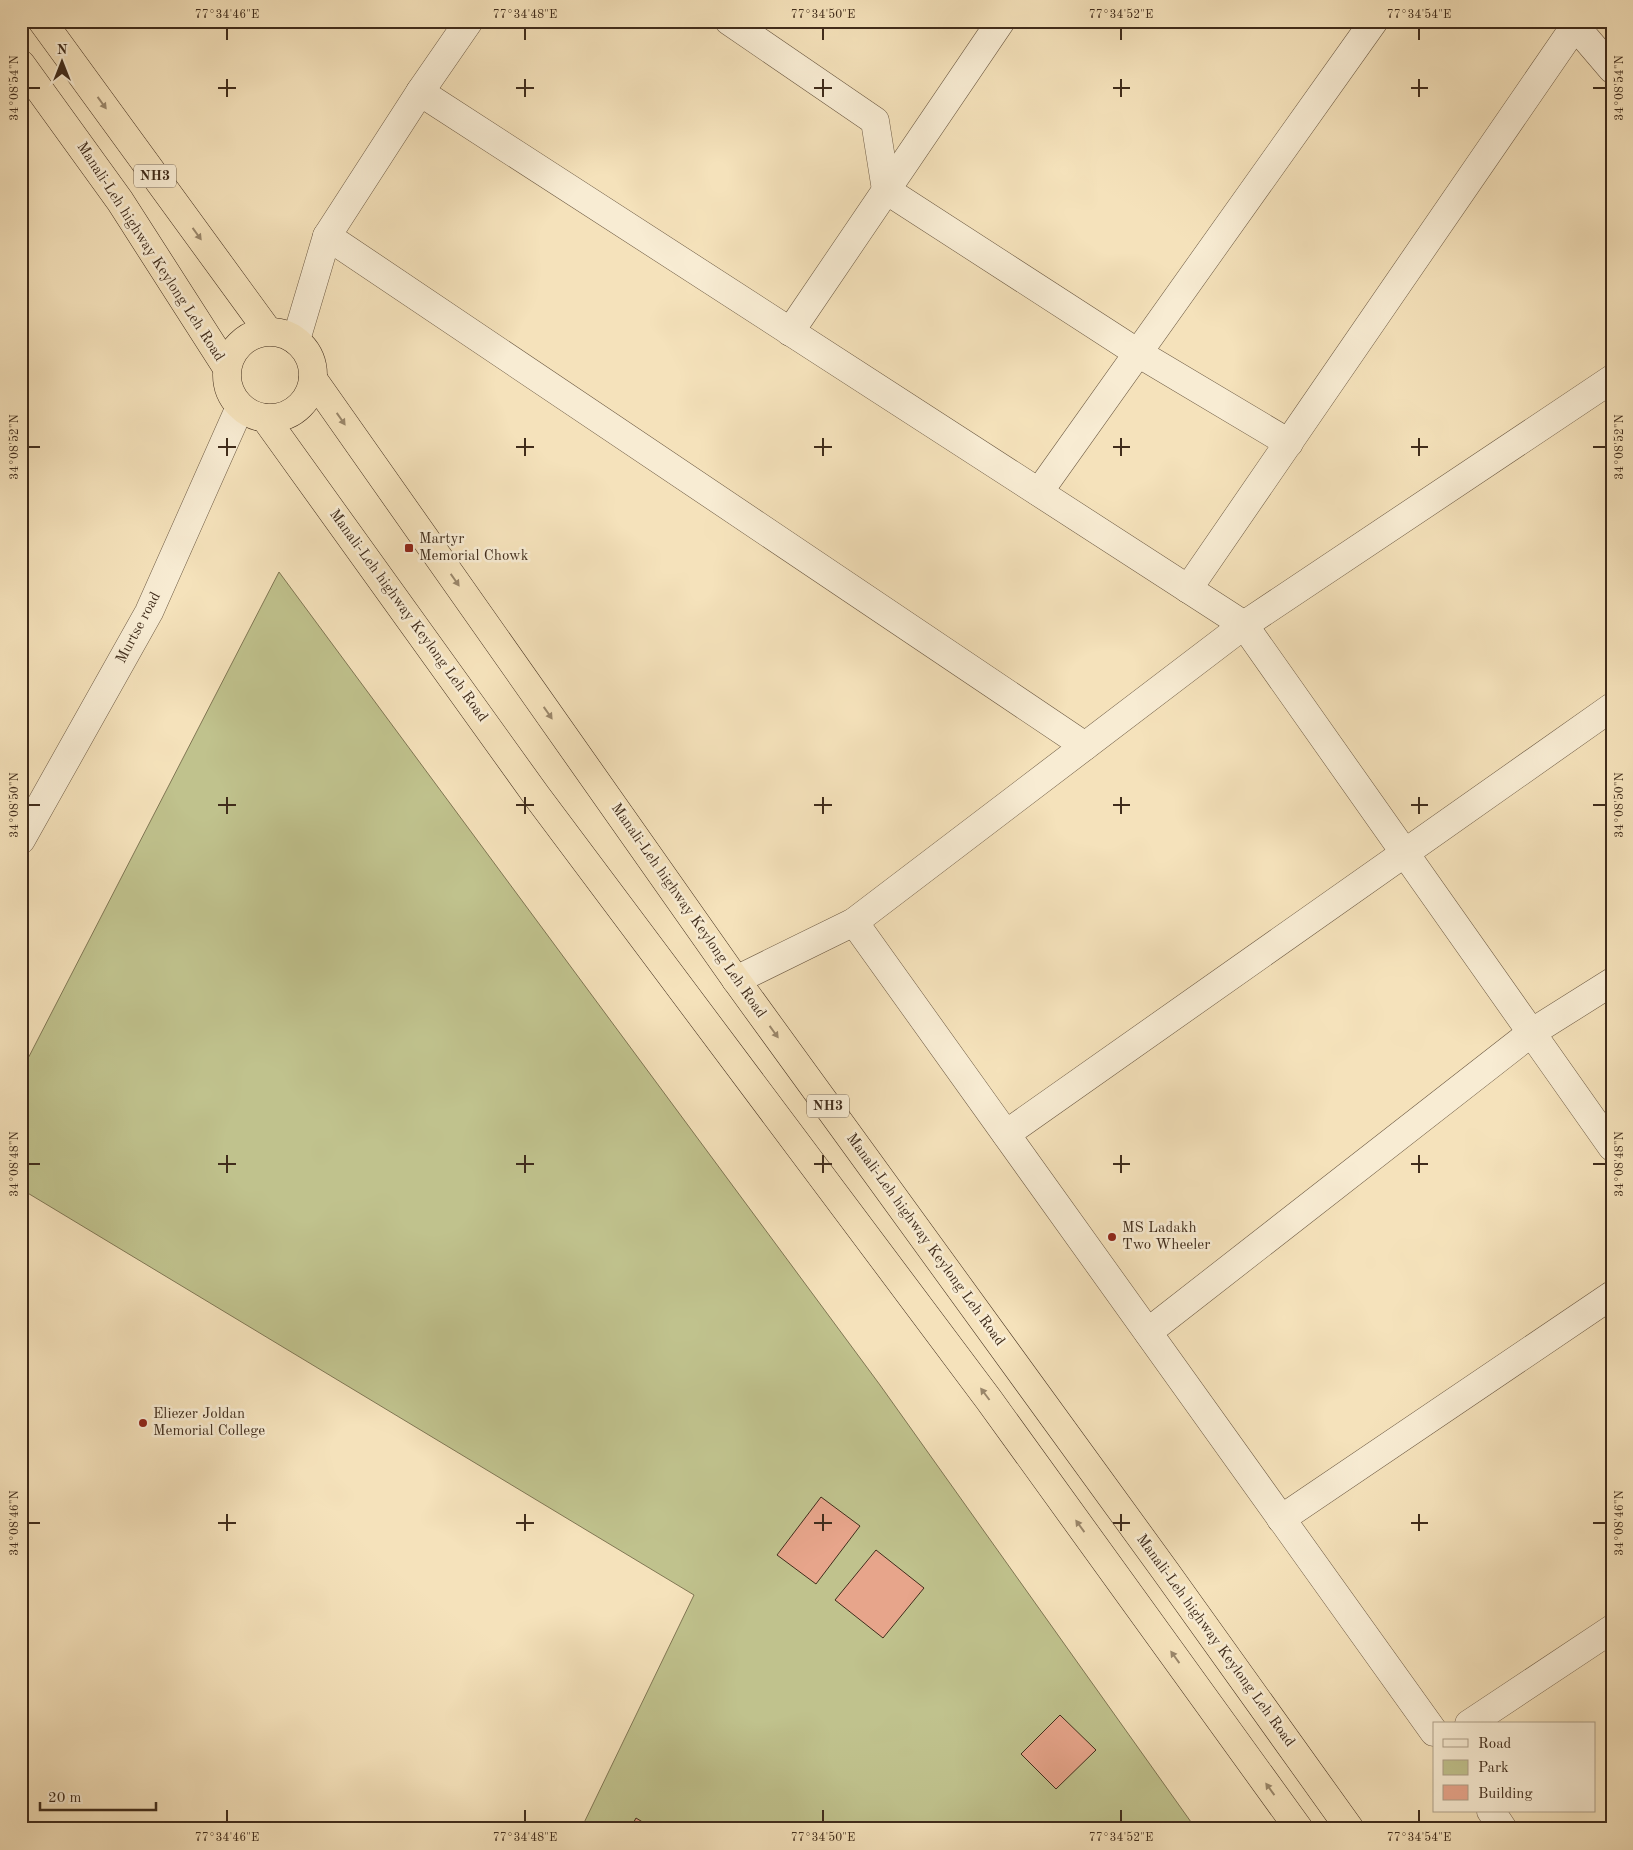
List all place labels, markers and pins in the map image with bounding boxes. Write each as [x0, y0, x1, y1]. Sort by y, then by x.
place label: Martyr Memorial Chowk [419, 532, 529, 564]
marker: Martyr Memorial Chowk [403, 542, 415, 554]
place label: MS Ladakh Two Wheeler [1122, 1221, 1210, 1253]
marker: MS Ladakh Two Wheeler [1106, 1231, 1118, 1243]
place label: Eliezer Joldan Memorial College [153, 1407, 265, 1439]
marker: Eliezer Joldan Memorial College [137, 1417, 149, 1429]

